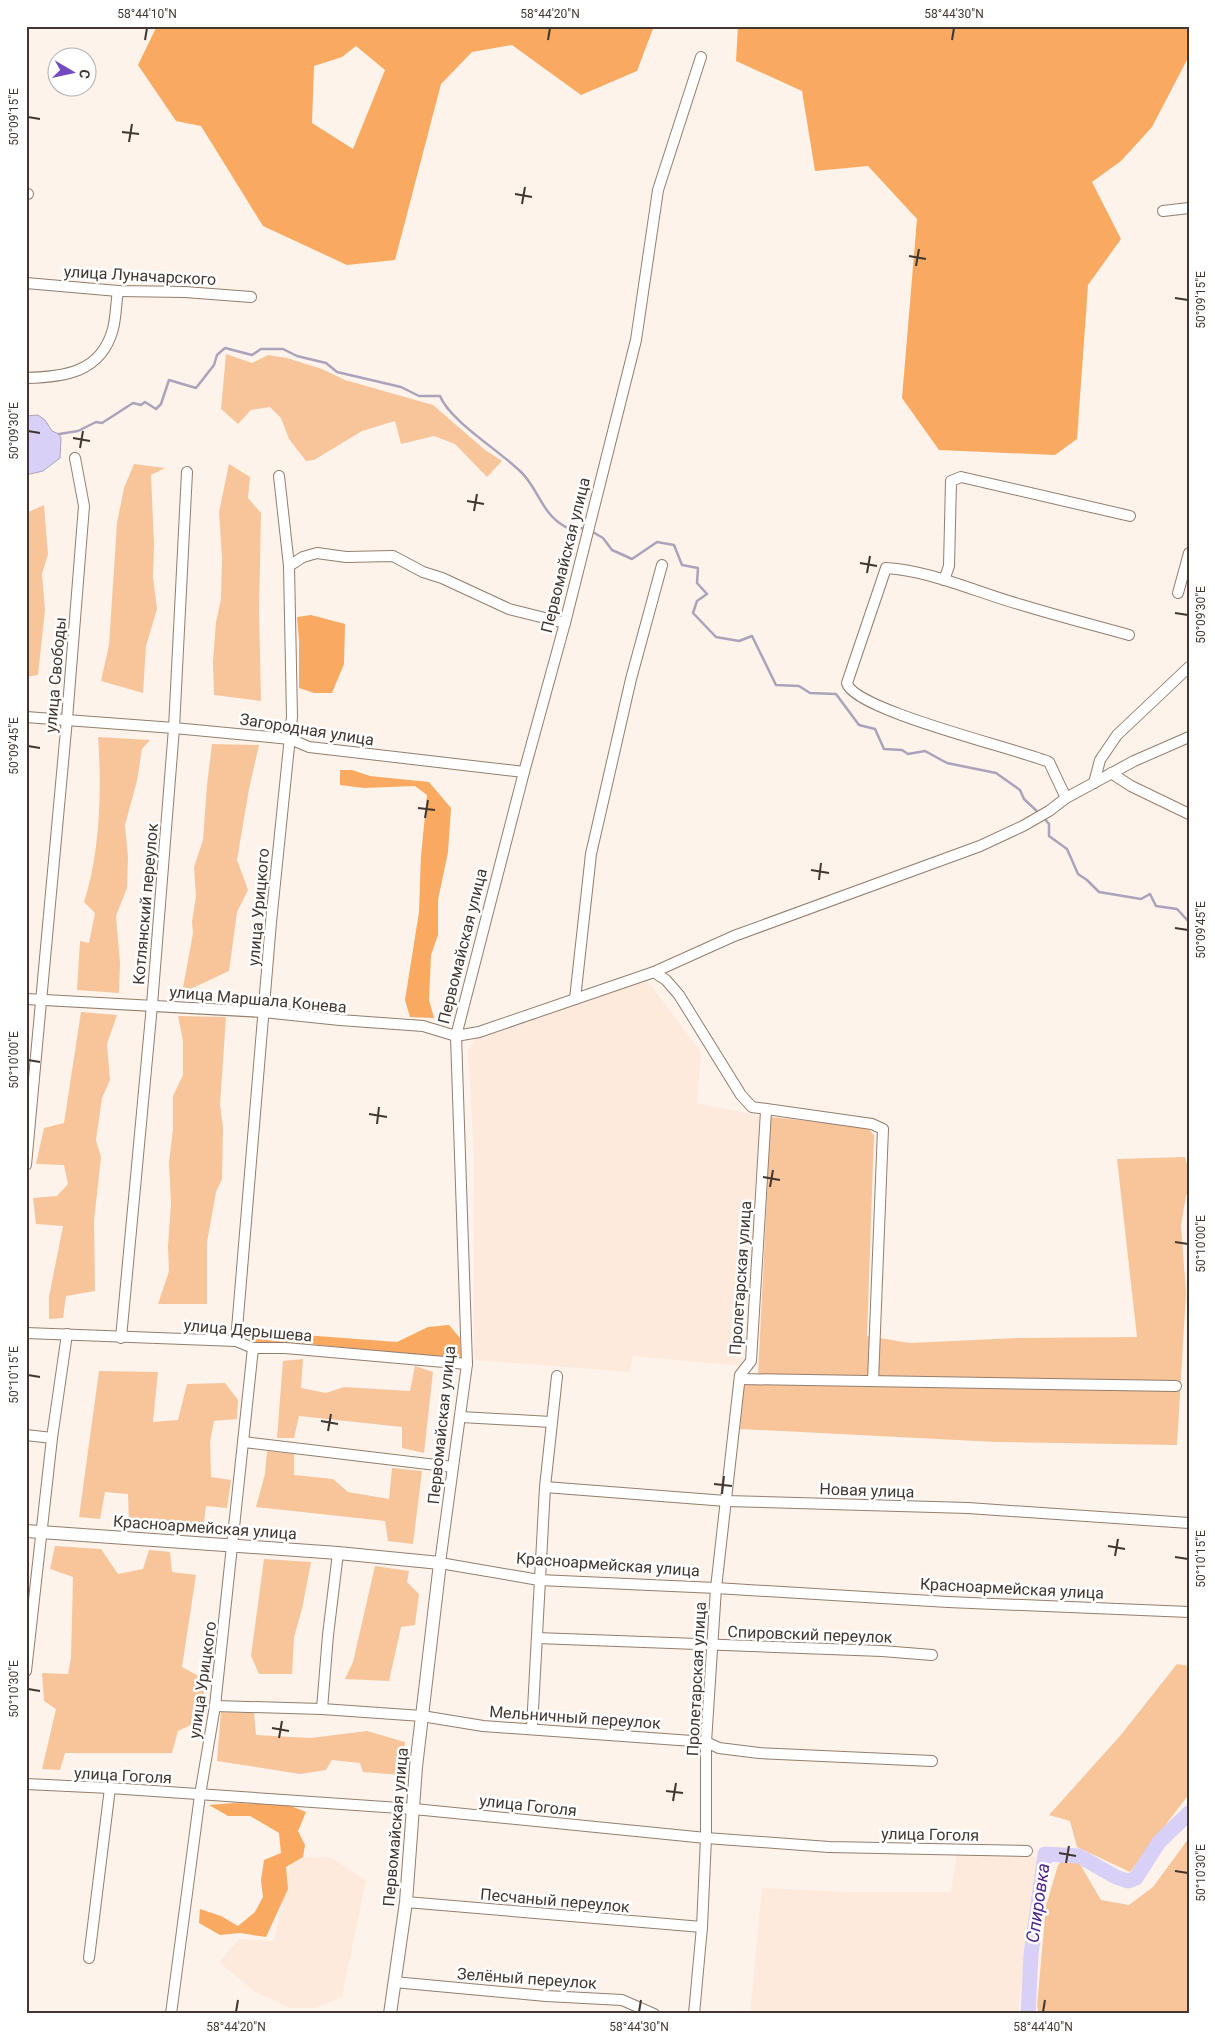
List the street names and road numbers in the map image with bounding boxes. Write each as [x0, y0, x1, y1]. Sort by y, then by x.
street label: улица Луначарского [63, 262, 217, 289]
street label: Первомайская улица [537, 476, 594, 635]
street label: улица Свободы [41, 616, 70, 734]
street label: Загородная улица [238, 709, 375, 749]
street label: Котлянский переулок [129, 822, 162, 986]
street label: улица Урицкого [244, 847, 273, 967]
street label: Первомайская улица [434, 867, 491, 1026]
street label: улица Маршала Конева [169, 982, 347, 1017]
street label: Пролетарская улица [726, 1200, 755, 1356]
street label: улица Дерышева [183, 1315, 313, 1346]
street label: Первомайская улица [424, 1345, 459, 1505]
street label: Новая улица [819, 1479, 915, 1502]
street label: Красноармейская улица [112, 1512, 297, 1543]
street label: Красноармейская улица [515, 1549, 700, 1580]
street label: Красноармейская улица [920, 1574, 1104, 1603]
street label: Пролетарская улица [683, 1601, 710, 1757]
street label: улица Урицкого [185, 1620, 220, 1740]
street label: Спировский переулок [727, 1622, 893, 1647]
street label: Мельничный переулок [489, 1702, 662, 1733]
street label: Первомайская улица [379, 1747, 412, 1907]
street label: улица Гоголя [74, 1763, 172, 1788]
street label: улица Гоголя [478, 1791, 578, 1820]
street label: улица Гоголя [881, 1824, 979, 1845]
street label: Песчаный переулок [479, 1885, 631, 1917]
street label: Зелёный переулок [457, 1964, 598, 1993]

